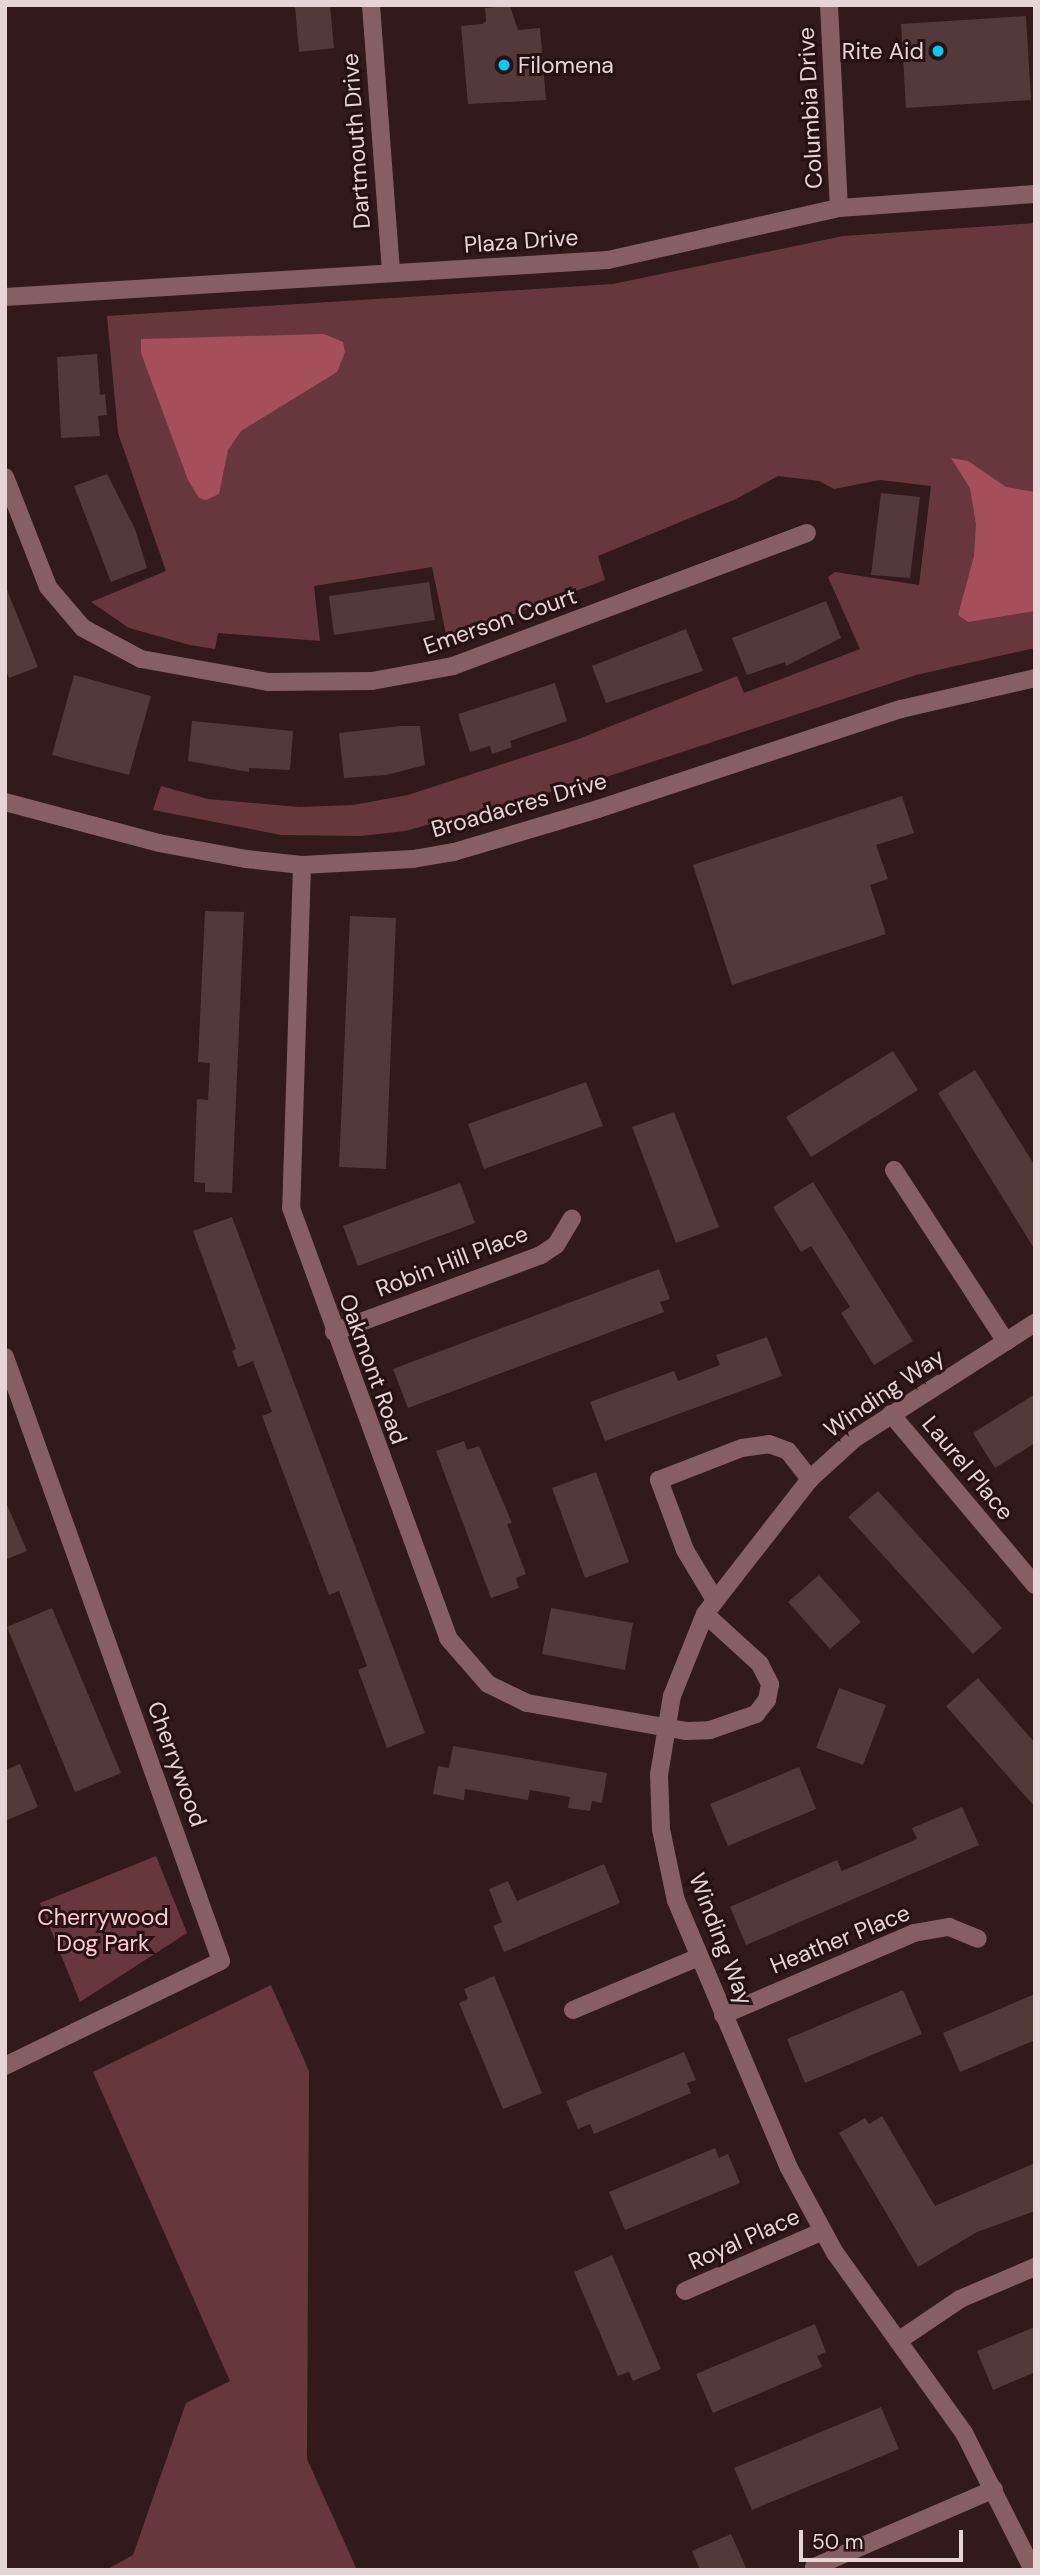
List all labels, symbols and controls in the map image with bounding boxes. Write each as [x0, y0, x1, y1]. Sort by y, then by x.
street label: Columbia Drive [792, 26, 828, 190]
place label: Rite Aid [842, 37, 924, 65]
marker: Rite Aid [930, 43, 946, 59]
place label: Filomena [518, 51, 614, 79]
street label: Dartmouth Drive [336, 52, 376, 230]
marker: Filomena [496, 57, 512, 73]
street label: Plaza Drive [463, 223, 579, 259]
street label: Emerson Court [420, 582, 580, 660]
street label: Broadacres Drive [428, 767, 610, 843]
street label: Robin Hill Place [372, 1219, 532, 1303]
street label: Oakmont Road [333, 1290, 413, 1448]
street label: Winding Way [819, 1343, 949, 1443]
street label: Laurel Place [916, 1410, 1020, 1526]
street label: Cherrywood [142, 1698, 212, 1830]
street label: Winding Way [683, 1869, 759, 2009]
street label: Heather Place [766, 1898, 914, 1980]
park label: Cherrywood Dog Park [37, 1903, 169, 1957]
street label: Royal Place [684, 2202, 804, 2276]
scale bar [802, 2516, 967, 2560]
text: 50 m [812, 2528, 863, 2556]

